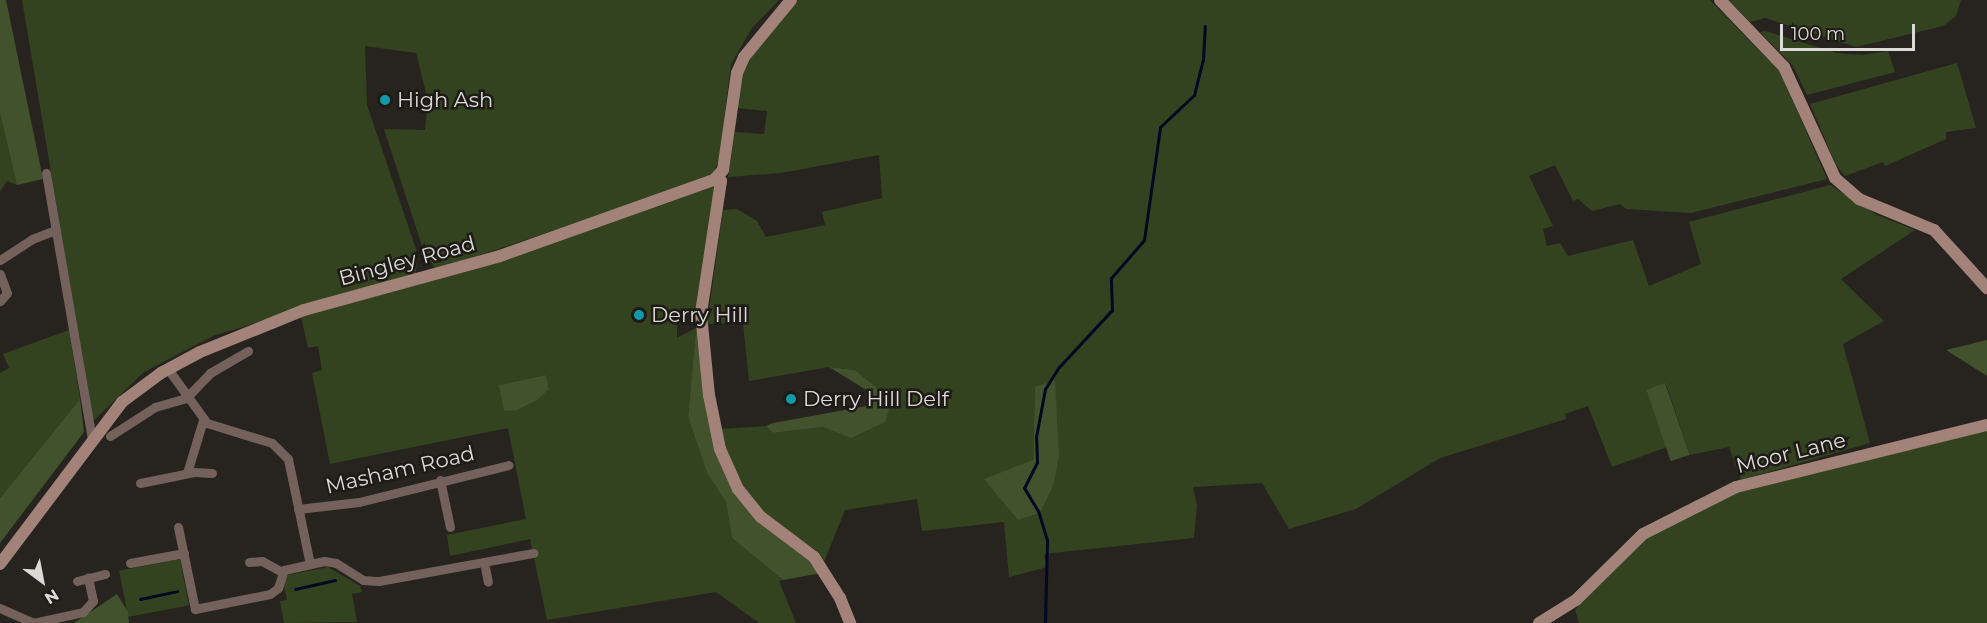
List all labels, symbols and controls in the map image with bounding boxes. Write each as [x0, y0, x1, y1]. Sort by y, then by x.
scale bar [1783, 12, 1918, 50]
text: 100 m [1791, 23, 1845, 45]
place label: High Ash [397, 87, 493, 113]
marker: High Ash [378, 93, 392, 107]
street label: Bingley Road [336, 231, 478, 291]
place label: Derry Hill [651, 302, 748, 328]
marker: Derry Hill [632, 308, 646, 322]
place label: Derry Hill Delf [803, 386, 949, 412]
marker: Derry Hill Delf [784, 392, 798, 406]
street label: Moor Lane [1734, 427, 1848, 479]
street label: Masham Road [323, 441, 477, 499]
north arrow [12, 551, 72, 611]
text: N [41, 585, 62, 608]

